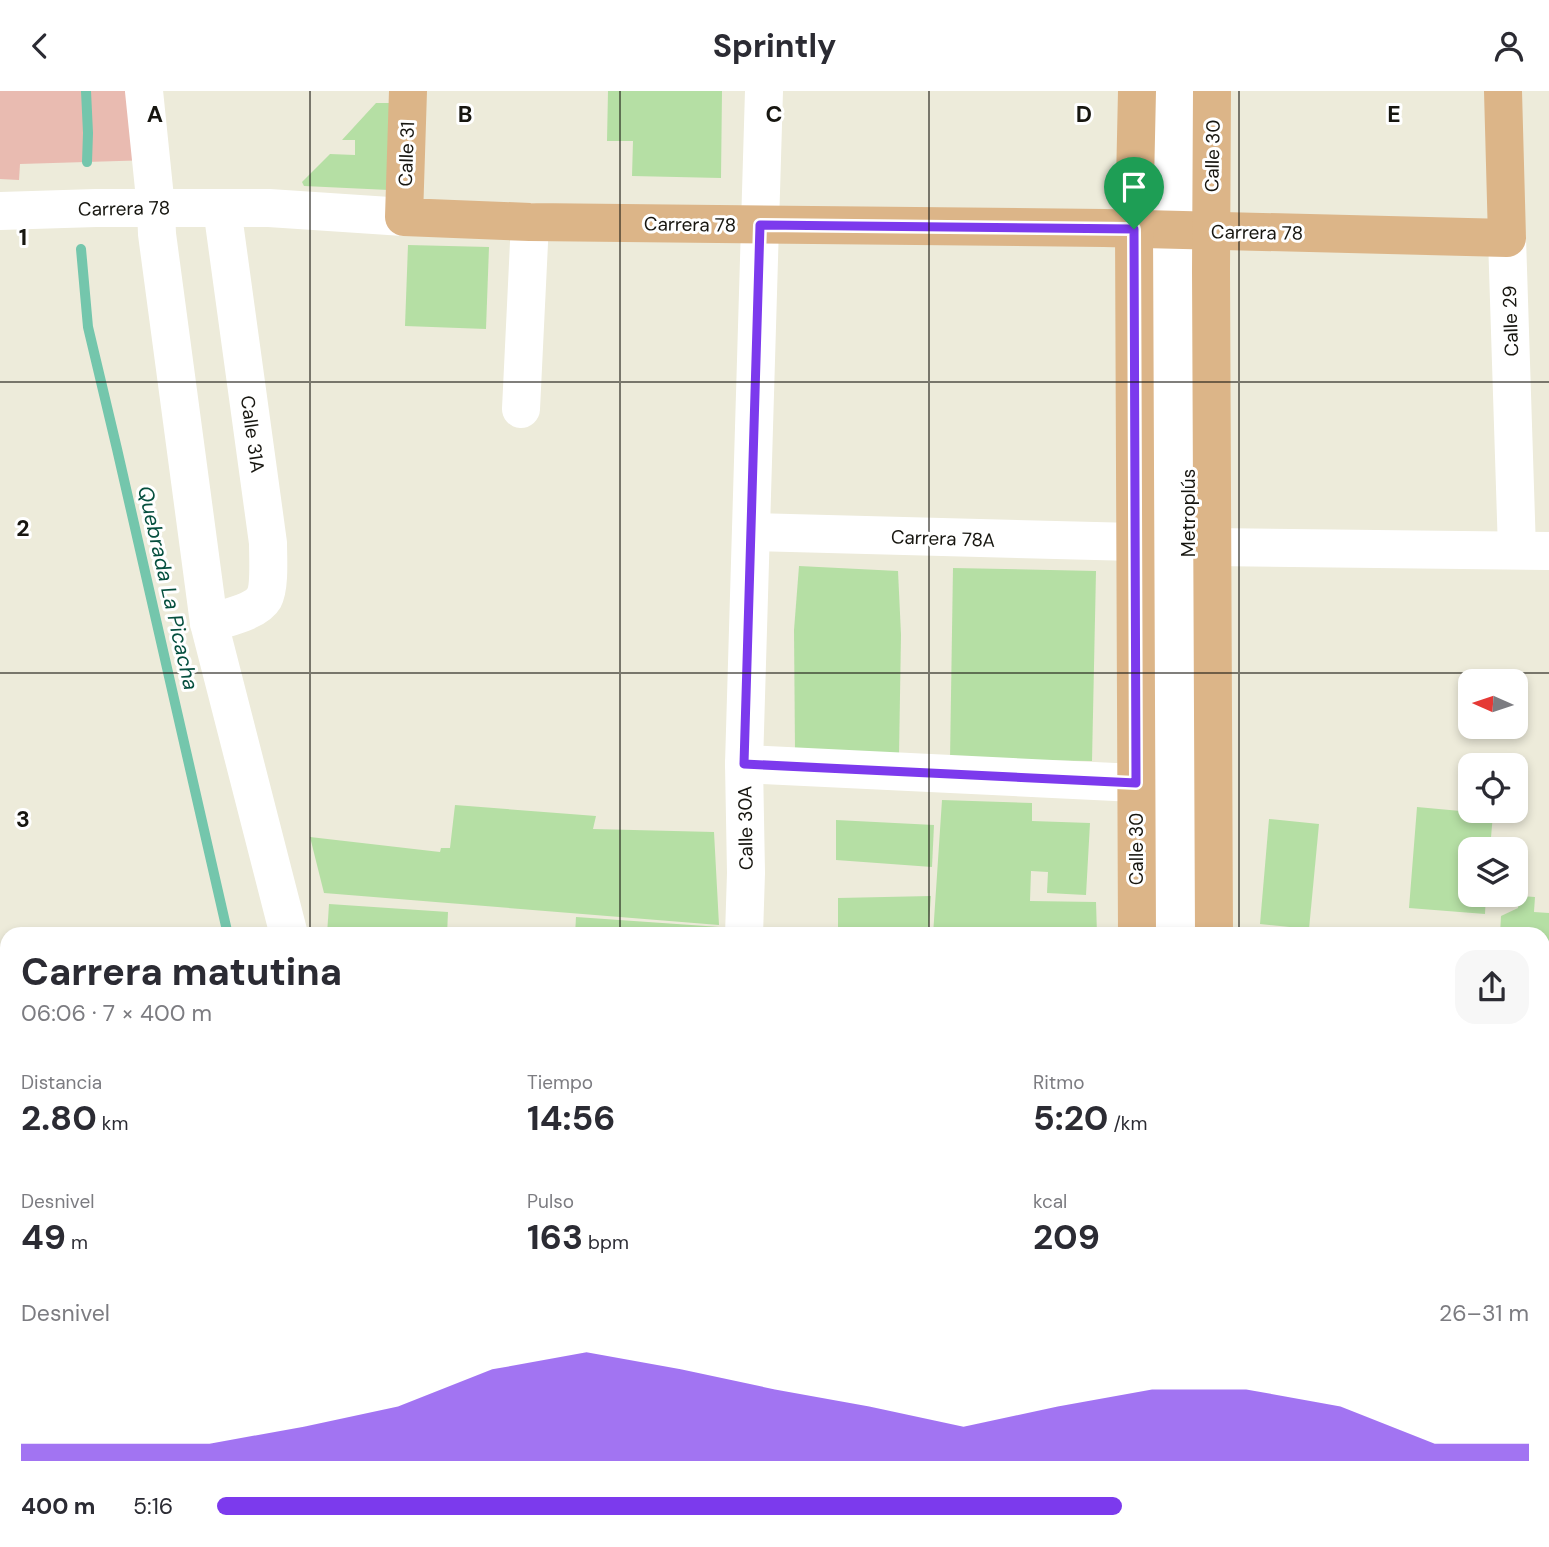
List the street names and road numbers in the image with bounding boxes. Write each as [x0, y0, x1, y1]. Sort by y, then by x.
street label: Calle 30 [1199, 120, 1226, 192]
street label: Calle 31 [393, 121, 420, 187]
street label: Carrera 78 [78, 195, 170, 222]
street label: Carrera 78 [644, 211, 736, 238]
street label: Carrera 78 [1211, 219, 1303, 246]
street label: Calle 29 [1497, 285, 1524, 357]
street label: Calle 31A [235, 394, 270, 475]
street label: Metroplús [1176, 469, 1201, 557]
street label: Carrera 78A [890, 524, 996, 553]
street label: Calle 30A [732, 785, 759, 870]
street label: Calle 30 [1124, 813, 1149, 885]

